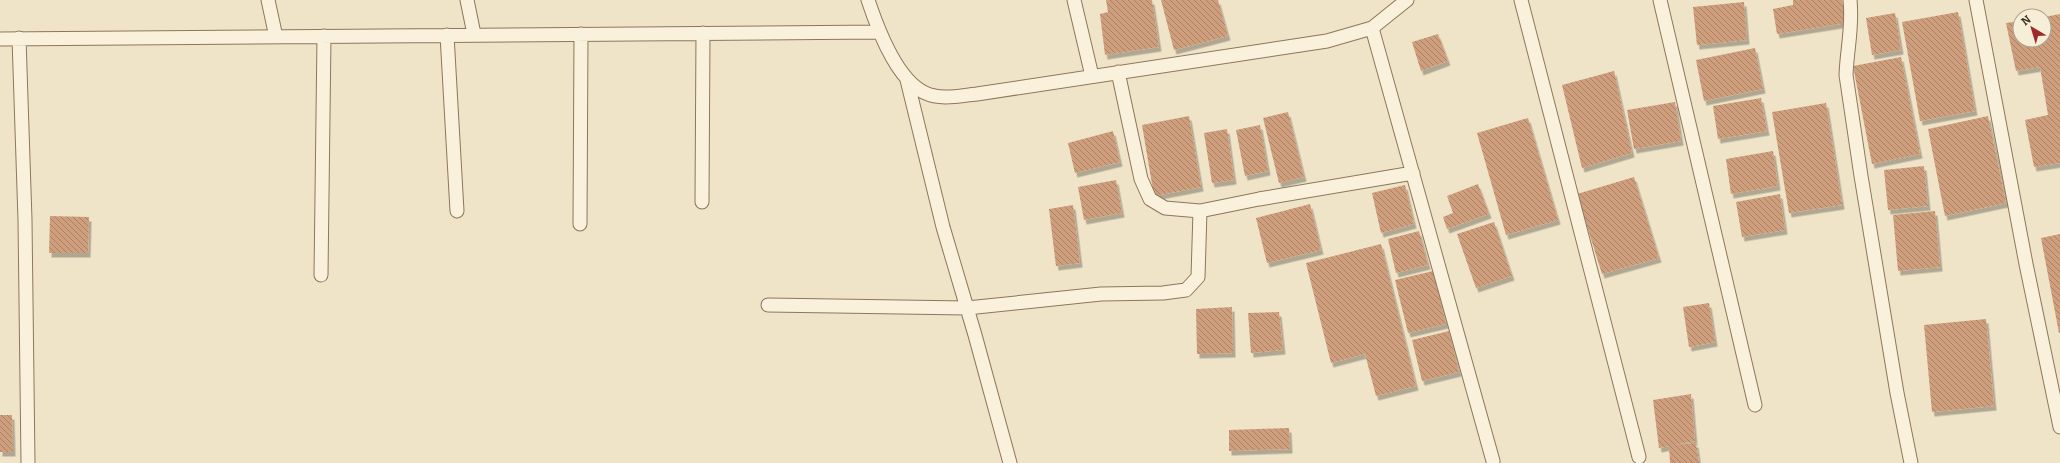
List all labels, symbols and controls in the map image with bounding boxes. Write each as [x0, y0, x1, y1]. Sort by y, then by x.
north arrow [2012, 8, 2052, 48]
text: N [2019, 12, 2034, 28]

